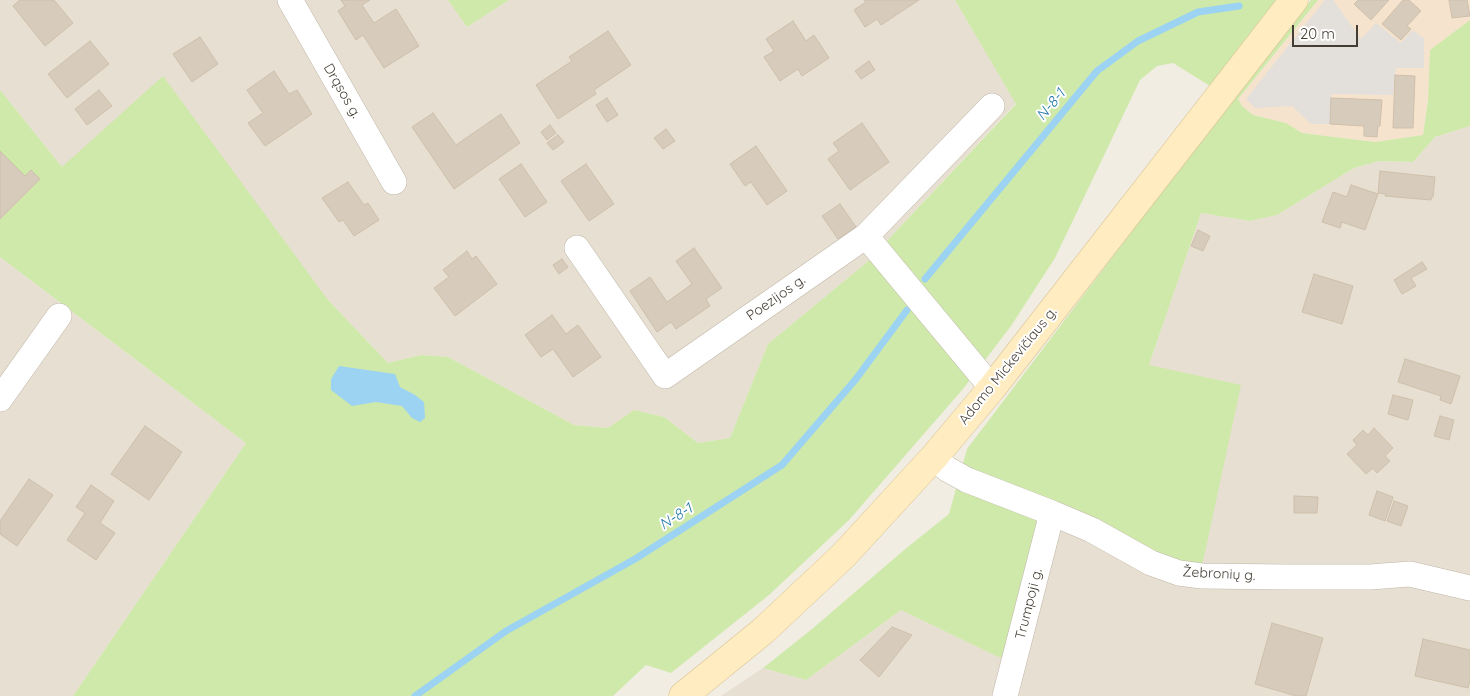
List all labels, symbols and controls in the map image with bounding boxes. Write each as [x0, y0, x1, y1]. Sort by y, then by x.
scale bar [1295, 15, 1361, 47]
text: 20 m [1300, 24, 1335, 43]
street label: Drąsos g. [320, 61, 364, 121]
water label: N-8-1 [1033, 86, 1069, 124]
street label: Poezijos g. [743, 272, 809, 324]
street label: Adomo Mickevičiaus g. [955, 304, 1061, 428]
water label: N-8-1 [656, 500, 696, 534]
street label: Žebronių g. [1182, 564, 1256, 584]
street label: Trumpoji g. [1012, 567, 1046, 641]

